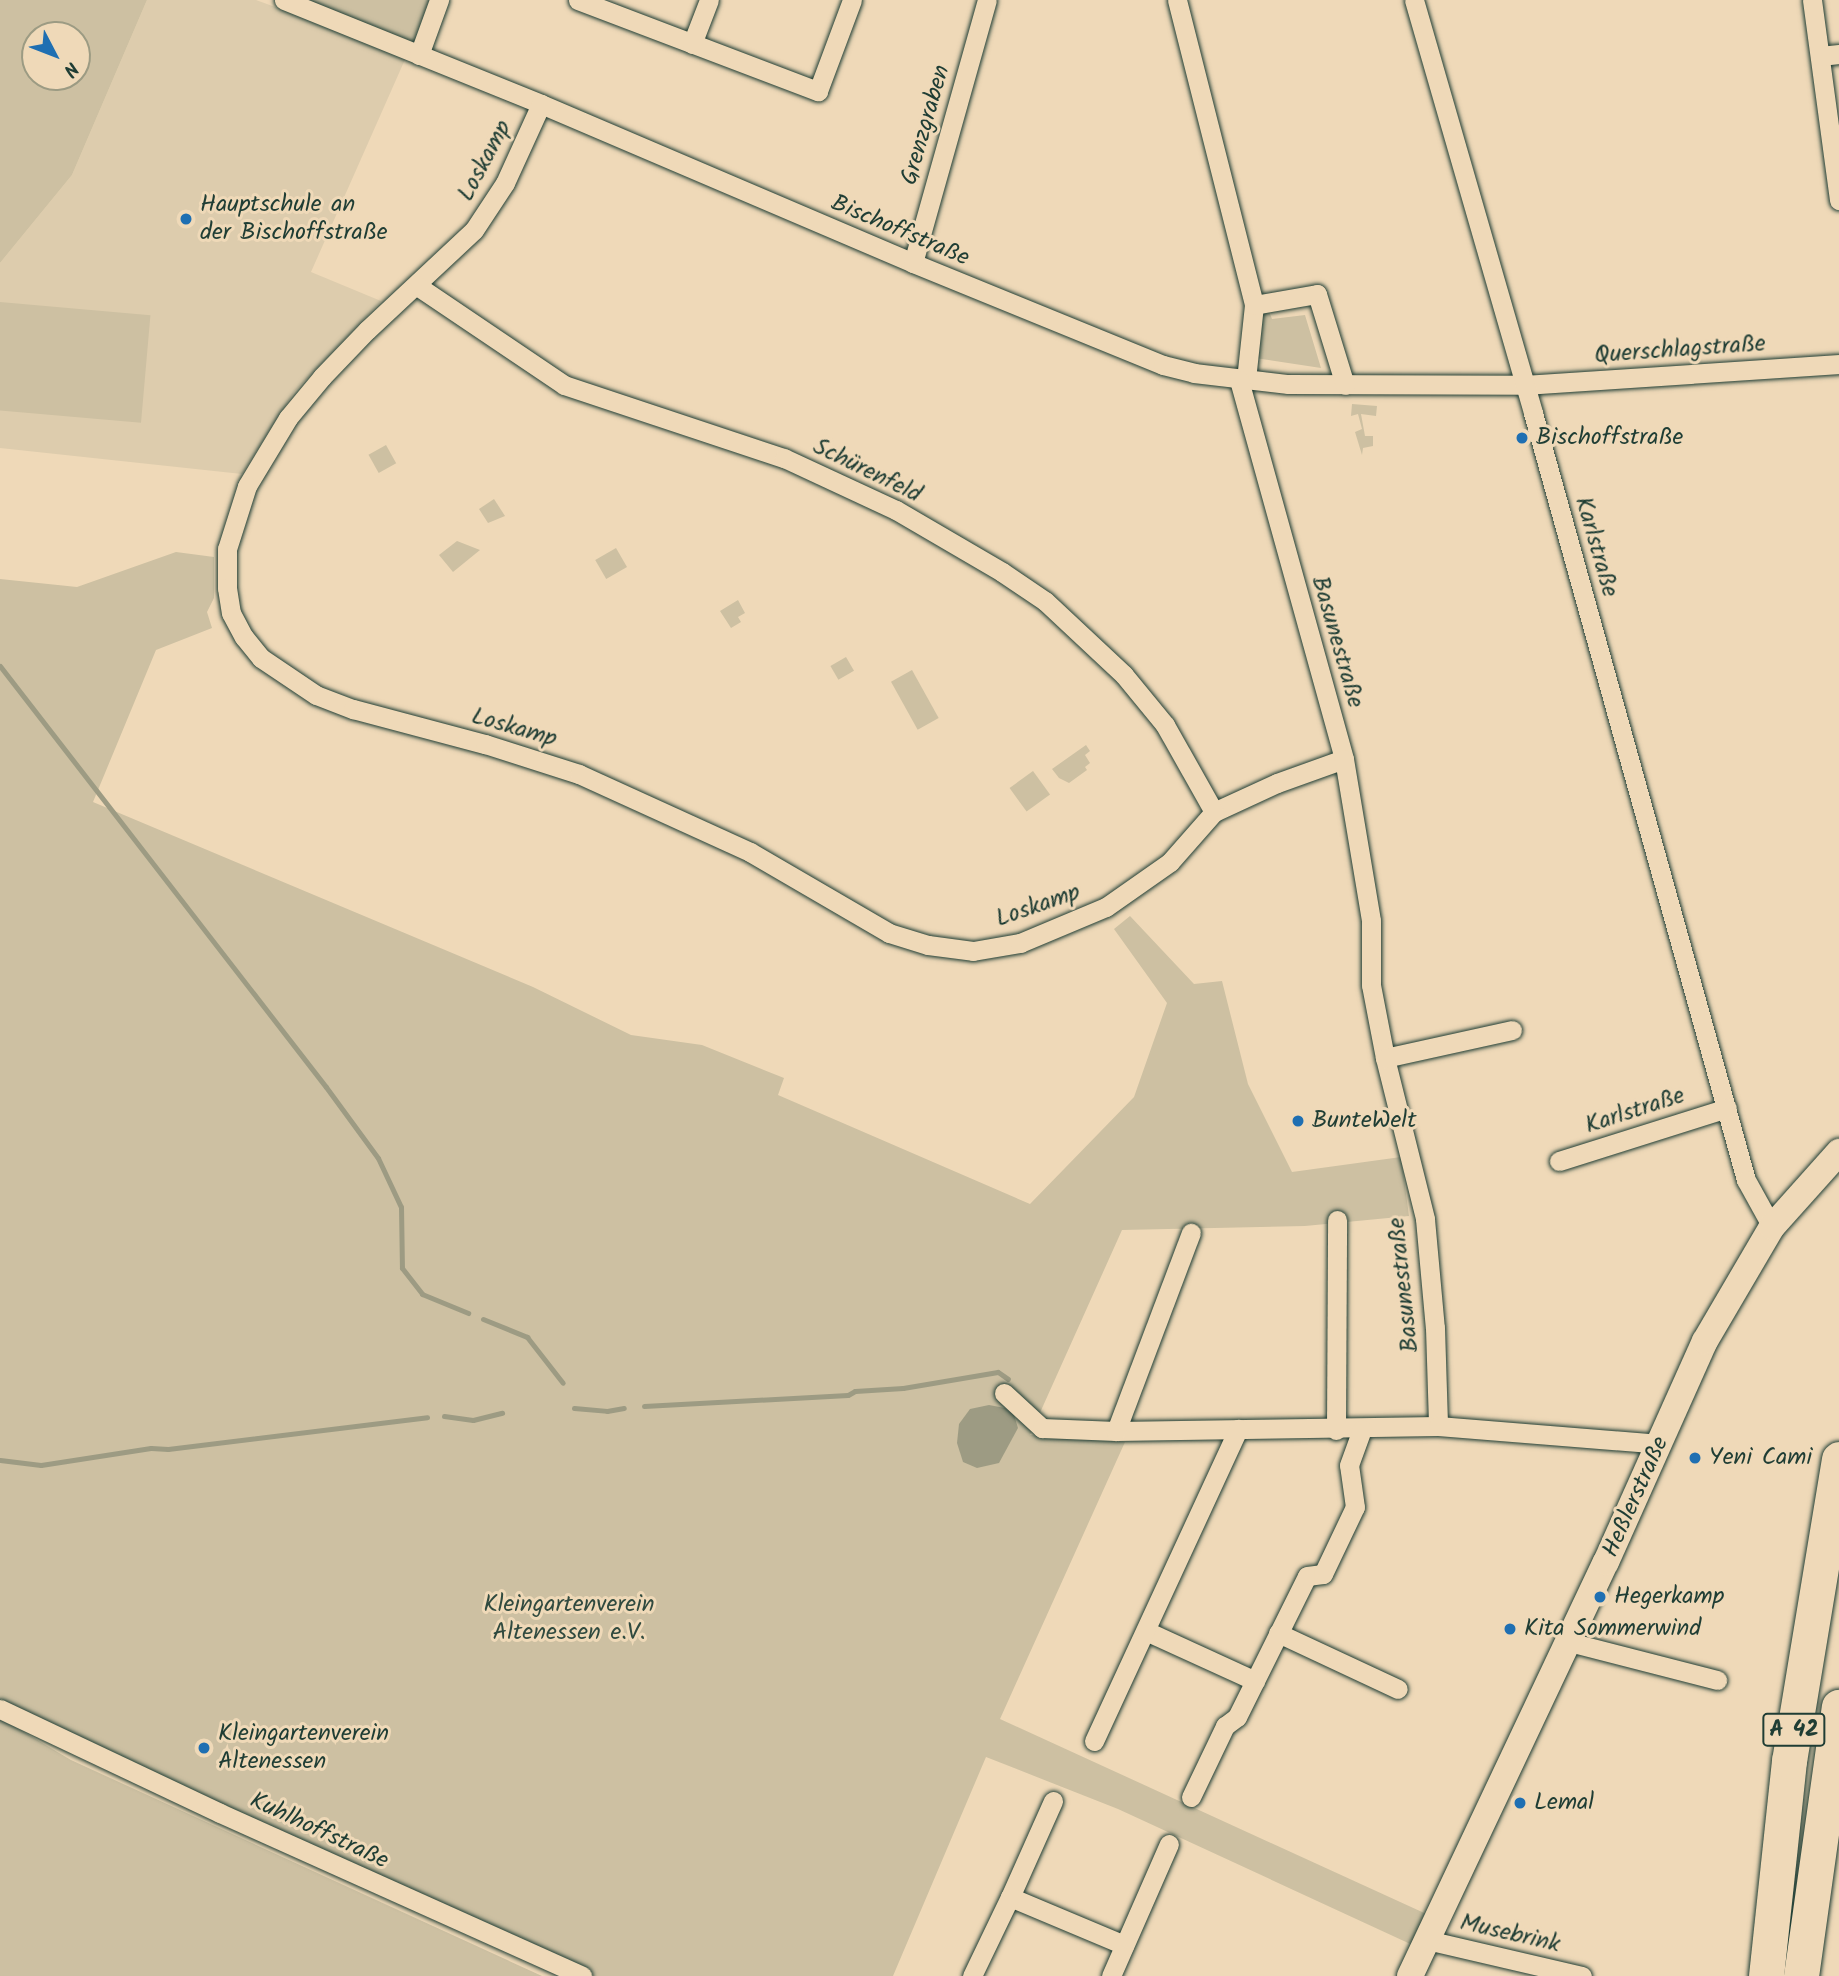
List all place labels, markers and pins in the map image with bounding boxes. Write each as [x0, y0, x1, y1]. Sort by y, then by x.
place label: Hauptschule an der Bischoffstraße [200, 191, 388, 247]
marker: Hauptschule an der Bischoffstraße [178, 211, 194, 227]
place label: Bischoffstraße [1536, 424, 1683, 452]
marker: Bischoffstraße [1514, 430, 1530, 446]
place label: BunteWelt [1312, 1107, 1416, 1135]
marker: BunteWelt [1290, 1113, 1306, 1129]
place label: Yeni Cami [1709, 1444, 1812, 1472]
marker: Yeni Cami [1687, 1450, 1703, 1466]
place label: Hegerkamp [1614, 1583, 1724, 1611]
marker: Hegerkamp [1592, 1589, 1608, 1605]
place label: Kita Sommerwind [1524, 1615, 1701, 1643]
marker: Kita Sommerwind [1502, 1621, 1518, 1637]
place label: Kleingartenverein Altenessen [218, 1720, 389, 1776]
marker: Kleingartenverein Altenessen [196, 1740, 212, 1756]
place label: Lemal [1534, 1789, 1594, 1817]
marker: Lemal [1512, 1795, 1528, 1811]

